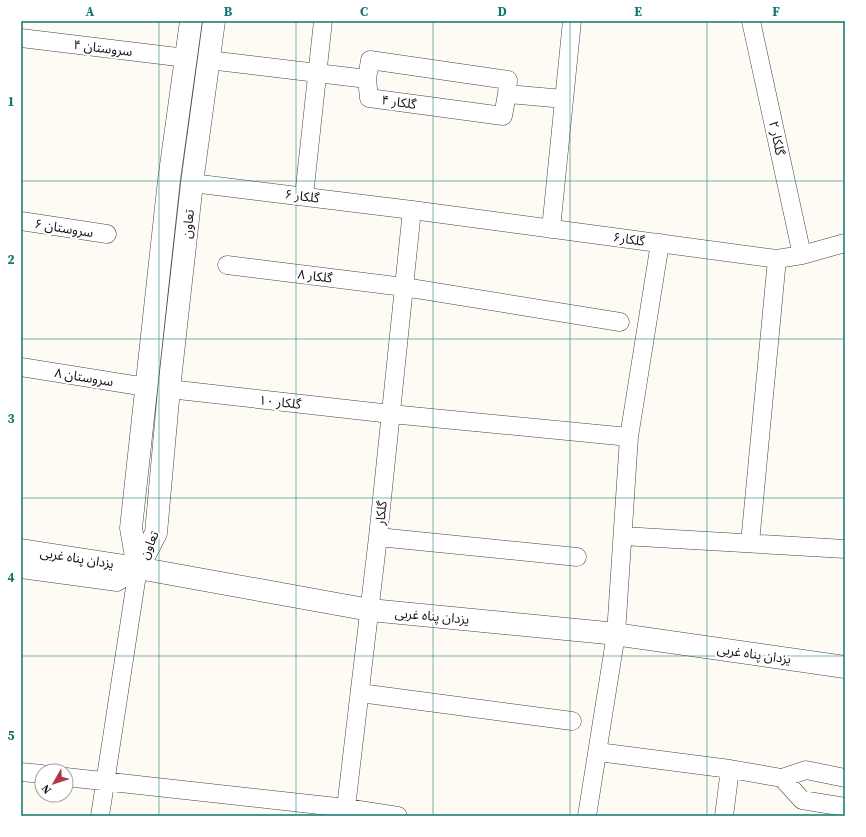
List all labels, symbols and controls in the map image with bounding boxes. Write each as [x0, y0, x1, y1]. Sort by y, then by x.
text: A [86, 3, 95, 20]
text: B [224, 3, 233, 20]
text: C [360, 3, 368, 20]
text: D [497, 3, 507, 20]
text: E [634, 3, 642, 20]
text: F [772, 3, 780, 20]
street label: سروستان ۴ [73, 36, 133, 60]
street label: گلکار ۴ [381, 91, 418, 113]
text: 1 [7, 93, 15, 110]
street label: گلکار ۲ [765, 119, 789, 157]
street label: گلکار ۶ [284, 185, 321, 207]
street label: تعاون [178, 208, 198, 239]
street label: سروستان ۶ [33, 215, 95, 241]
street label: گلکار۶ [612, 228, 647, 250]
text: 2 [7, 251, 15, 268]
street label: گلکار ۸ [297, 265, 334, 287]
street label: سروستان ۸ [53, 364, 115, 390]
street label: گلکار ۱۰ [258, 391, 303, 413]
text: 3 [7, 410, 15, 427]
street label: گلکار [371, 499, 391, 527]
street label: تعاون [135, 528, 163, 562]
street label: یزدان پناه غربی [39, 544, 115, 573]
text: 4 [7, 569, 15, 586]
street label: یزدان پناه غربی [394, 604, 470, 629]
street label: یزدان پناه غربی [716, 640, 792, 669]
text: 5 [7, 727, 15, 744]
north arrow [34, 763, 74, 803]
text: N [38, 781, 55, 797]

